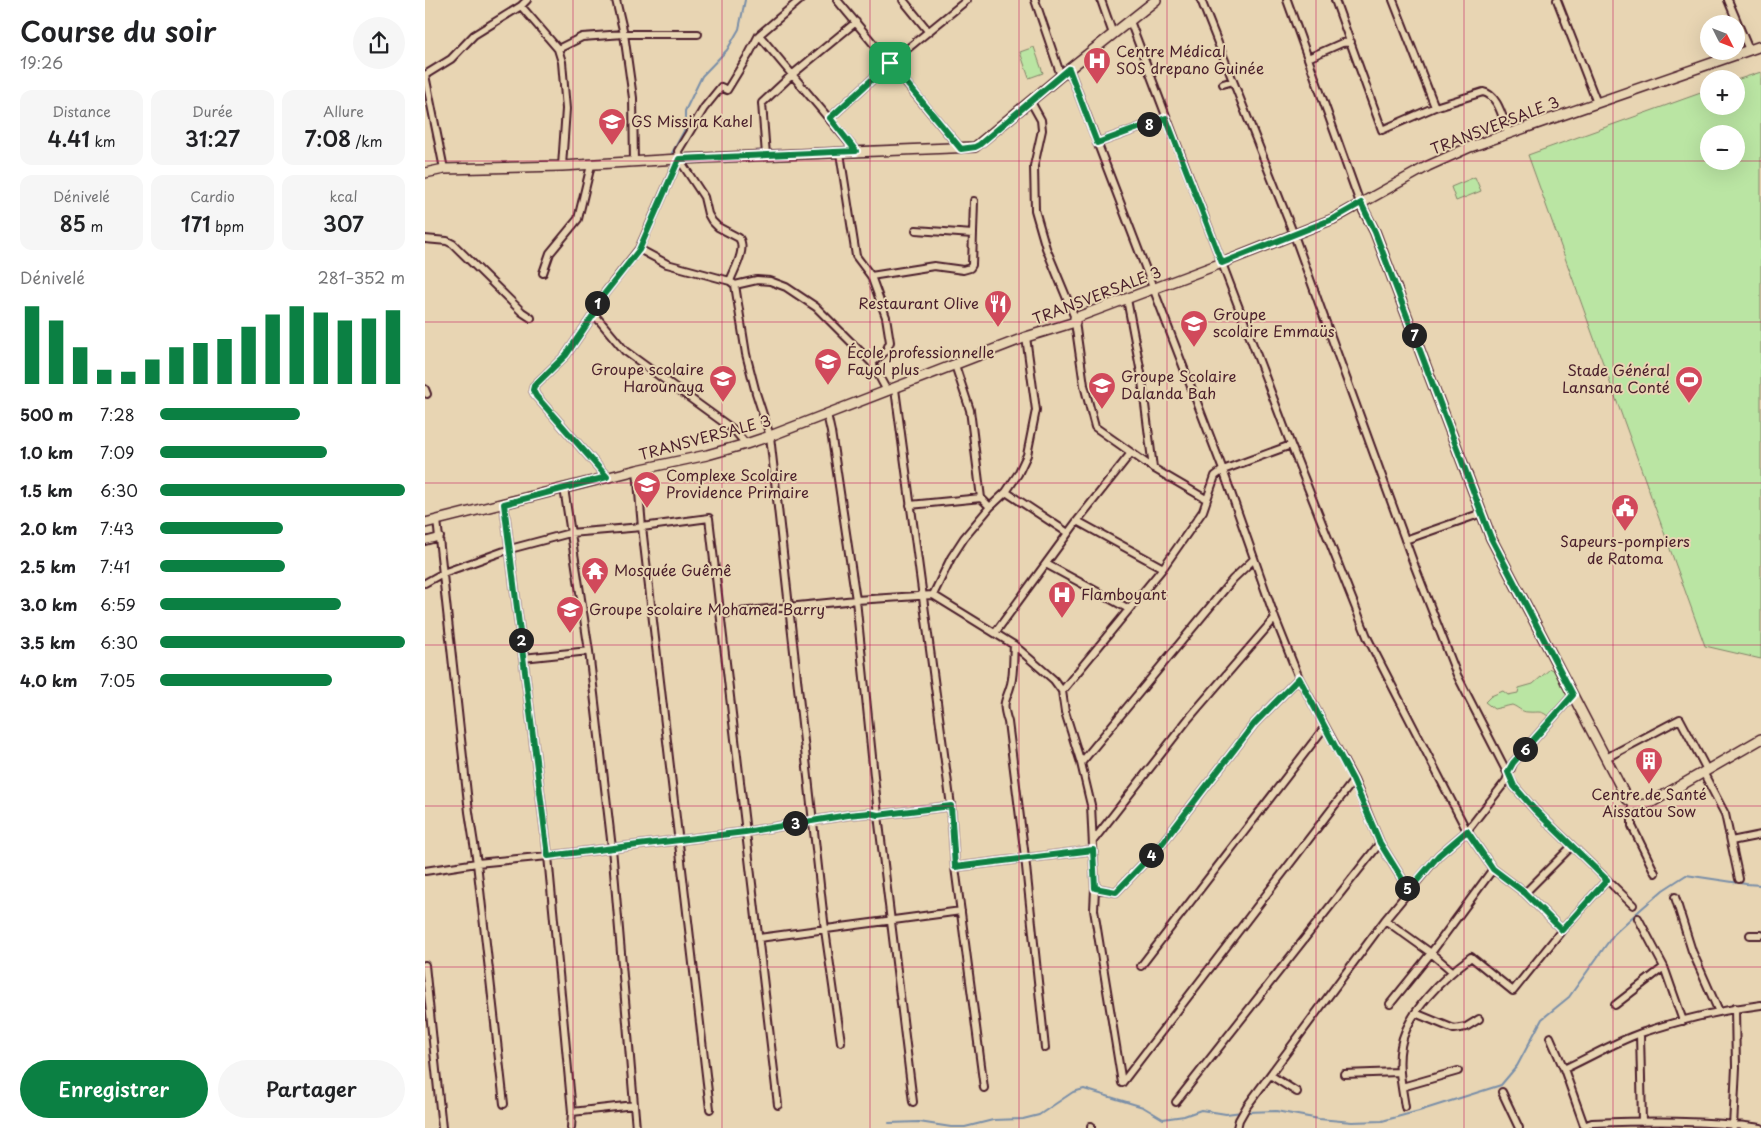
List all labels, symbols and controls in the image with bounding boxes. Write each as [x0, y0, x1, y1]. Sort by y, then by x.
text: Course du soir [20, 9, 217, 52]
north arrow [1700, 15, 1745, 60]
map controls [1700, 15, 1745, 170]
button: share [353, 17, 405, 69]
place label: Centre Médical SOS drepano Guinée [1116, 39, 1264, 79]
pin [869, 42, 911, 84]
hospital icon: Centre Médical SOS drepano Guinée [1082, 46, 1112, 85]
icon: arrive [876, 49, 904, 77]
text: 19:26 [20, 50, 63, 74]
button: + [1700, 70, 1745, 115]
street label: TRANSVERSALE 3 [1427, 89, 1562, 160]
text: Distance [52, 101, 111, 122]
text: Durée [192, 101, 233, 122]
text: Allure [323, 101, 364, 122]
school or university icon: GS Missira Kahel [597, 107, 627, 146]
place label: GS Missira Kahel [631, 109, 753, 132]
pin: 8 [1137, 112, 1161, 136]
text: 8 [1145, 114, 1154, 135]
text: 4.41 [48, 122, 90, 154]
text: 31:27 [185, 122, 240, 154]
text: 7:08 [305, 122, 351, 154]
button: − [1700, 125, 1745, 170]
text: km [90, 131, 115, 152]
text: /km [351, 131, 382, 152]
text: Dénivelé [53, 186, 110, 207]
text: Cardio [190, 186, 235, 207]
text: kcal [330, 186, 357, 207]
text: 85 [60, 207, 86, 239]
text: 171 [181, 207, 211, 239]
text: 307 [323, 207, 364, 239]
text: m [86, 216, 103, 237]
text: bpm [211, 216, 244, 237]
street label: TRANSVERSALE 3 [1029, 259, 1164, 330]
text: Dénivelé [20, 265, 85, 289]
text: 281–352 m [317, 265, 405, 289]
restaurant icon: Restaurant Olive [983, 289, 1013, 328]
pin: 1 [585, 290, 609, 316]
place label: Restaurant Olive [858, 291, 979, 314]
text: 1 [594, 293, 601, 314]
place label: Groupe scolaire Emmaüs [1213, 302, 1335, 342]
school or university icon: Groupe scolaire Emmaüs [1179, 309, 1209, 348]
pin: 7 [1401, 322, 1427, 348]
text: 7 [1410, 325, 1419, 346]
place label: École professionnelle Fayol plus [847, 340, 994, 380]
school or university icon: École professionnelle Fayol plus [813, 347, 843, 386]
place label: Groupe scolaire Harounaya [591, 357, 705, 397]
place label: Stade Général Lansana Conté [1562, 358, 1670, 398]
school or university icon: Groupe scolaire Harounaya [708, 364, 738, 403]
place label: Groupe Scolaire Dalanda Bah [1121, 364, 1237, 404]
sports icon: Stade Général Lansana Conté [1674, 365, 1704, 404]
school or university icon: Groupe Scolaire Dalanda Bah [1087, 371, 1117, 410]
text: 500 m [20, 402, 73, 426]
text: 7:28 [100, 402, 135, 426]
street label: TRANSVERSALE 3 [636, 408, 773, 465]
text: 1.0 km [20, 440, 73, 464]
text: 7:09 [100, 440, 134, 464]
place label: Complexe Scolaire Providence Primaire [666, 463, 809, 503]
school or university icon: Complexe Scolaire Providence Primaire [632, 470, 662, 509]
text: 1.5 km [20, 478, 73, 502]
text: 6:30 [100, 478, 138, 502]
public building icon: Sapeurs-pompiers de Ratoma [1610, 493, 1640, 532]
text: 2.0 km [20, 516, 77, 540]
text: 7:43 [100, 516, 134, 540]
place label: Sapeurs-pompiers de Ratoma [1560, 529, 1690, 569]
text: 2.5 km [20, 554, 76, 578]
text: 7:41 [100, 554, 130, 578]
temple icon: Mosquée Guêmê [580, 556, 610, 595]
place label: Mosquée Guêmê [614, 558, 731, 581]
hospital icon: Flamboyant [1047, 580, 1077, 619]
place label: Flamboyant [1081, 582, 1167, 605]
text: 3.0 km [20, 592, 77, 616]
text: 6:59 [100, 592, 136, 616]
school or university icon: Groupe scolaire Mohamed Barry [555, 595, 585, 634]
place label: Groupe scolaire Mohamed Barry [589, 597, 825, 620]
pin: 2 [509, 628, 533, 652]
text: 3.5 km [20, 630, 75, 654]
text: 6:30 [100, 630, 138, 654]
text: 2 [517, 630, 526, 651]
text: 4.0 km [20, 668, 77, 692]
text: 7:05 [100, 668, 135, 692]
pin: 6 [1513, 736, 1537, 762]
text: 6 [1521, 739, 1530, 760]
building icon: Centre de Santé Aissatou Sow [1634, 746, 1664, 785]
place label: Centre de Santé Aissatou Sow [1591, 782, 1707, 822]
pin: 3 [783, 810, 807, 836]
text: 3 [791, 813, 800, 834]
pin: 4 [1139, 842, 1163, 868]
text: 4 [1147, 845, 1156, 866]
pin: 5 [1395, 876, 1419, 900]
text: 5 [1403, 878, 1412, 899]
button: Enregistrer [20, 1060, 208, 1118]
button: Partager [218, 1060, 405, 1118]

